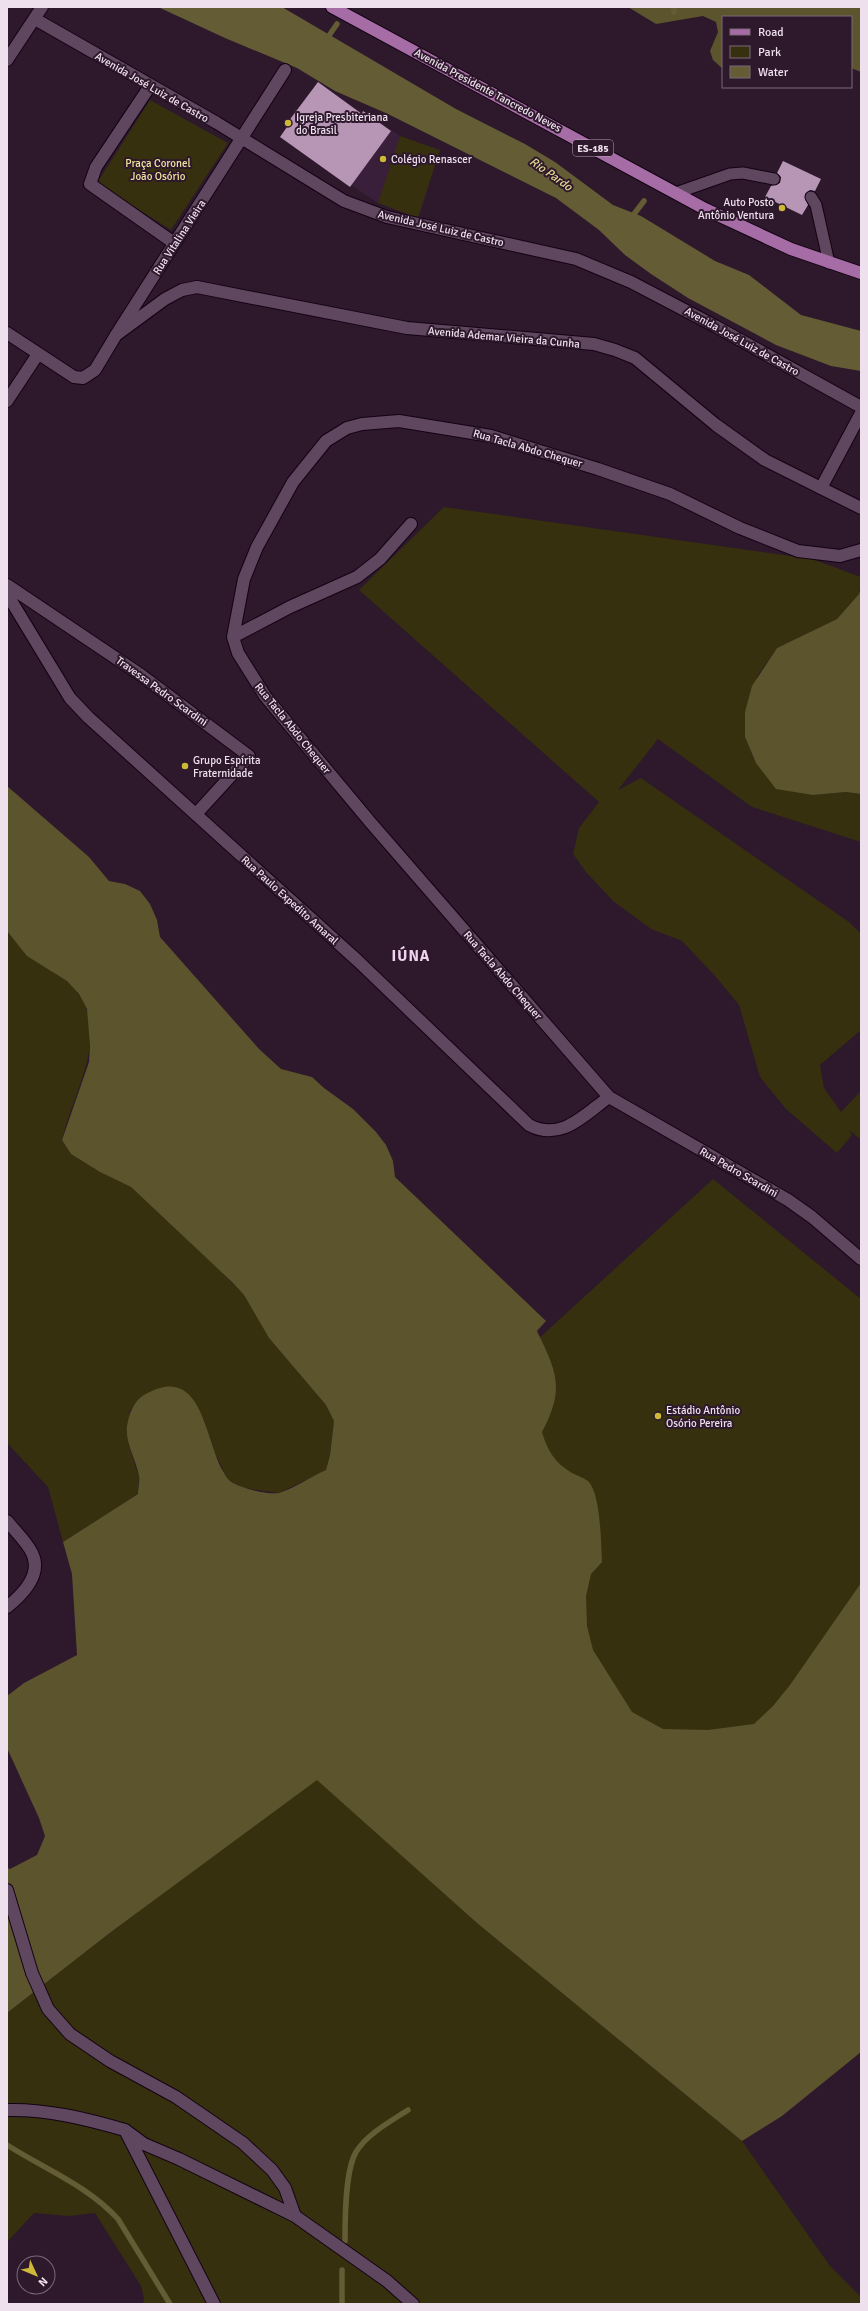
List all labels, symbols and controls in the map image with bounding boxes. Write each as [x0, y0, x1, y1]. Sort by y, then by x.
legend [722, 16, 852, 88]
text: Road [758, 25, 784, 40]
text: Park [758, 45, 781, 60]
street label: Avenida Presidente Tancredo Neves [412, 46, 564, 135]
street label: Avenida José Luiz de Castro [93, 50, 211, 125]
text: Water [758, 65, 789, 80]
place label: Igreja Presbiteriana do Brasil [296, 111, 388, 137]
marker: Igreja Presbiteriana do Brasil [283, 118, 293, 128]
road number: ES-185 [573, 140, 613, 156]
place label: Colégio Renascer [391, 153, 472, 166]
marker: Colégio Renascer [378, 154, 388, 164]
water label: Rio Pardo [526, 154, 576, 195]
park label: Praça Coronel João Osório [125, 157, 191, 183]
place label: Auto Posto Antônio Ventura [698, 196, 774, 222]
street label: Rua Vitalina Vieira [150, 197, 209, 277]
marker: Auto Posto Antônio Ventura [777, 203, 787, 213]
street label: Avenida José Luiz de Castro [377, 208, 505, 249]
street label: Avenida José Luiz de Castro [682, 304, 802, 379]
street label: Avenida Ademar Vieira da Cunha [428, 324, 581, 351]
street label: Rua Tacla Abdo Chequer [472, 427, 584, 470]
street label: Travessa Pedro Scardini [113, 654, 210, 729]
street label: Rua Tacla Abdo Chequer [252, 680, 333, 776]
place label: Grupo Espírita Fraternidade [193, 754, 261, 780]
marker: Grupo Espírita Fraternidade [180, 761, 190, 771]
street label: Rua Paulo Expedito Amaral [238, 853, 341, 947]
street label: Rua Tacla Abdo Chequer [461, 928, 545, 1022]
district label: IÚNA [392, 946, 430, 965]
street label: Rua Pedro Scardini [697, 1145, 780, 1200]
place label: Estádio Antônio Osório Pereira [666, 1404, 741, 1430]
marker: Estádio Antônio Osório Pereira [653, 1411, 663, 1421]
north arrow [16, 2255, 56, 2295]
text: N [35, 2274, 50, 2289]

